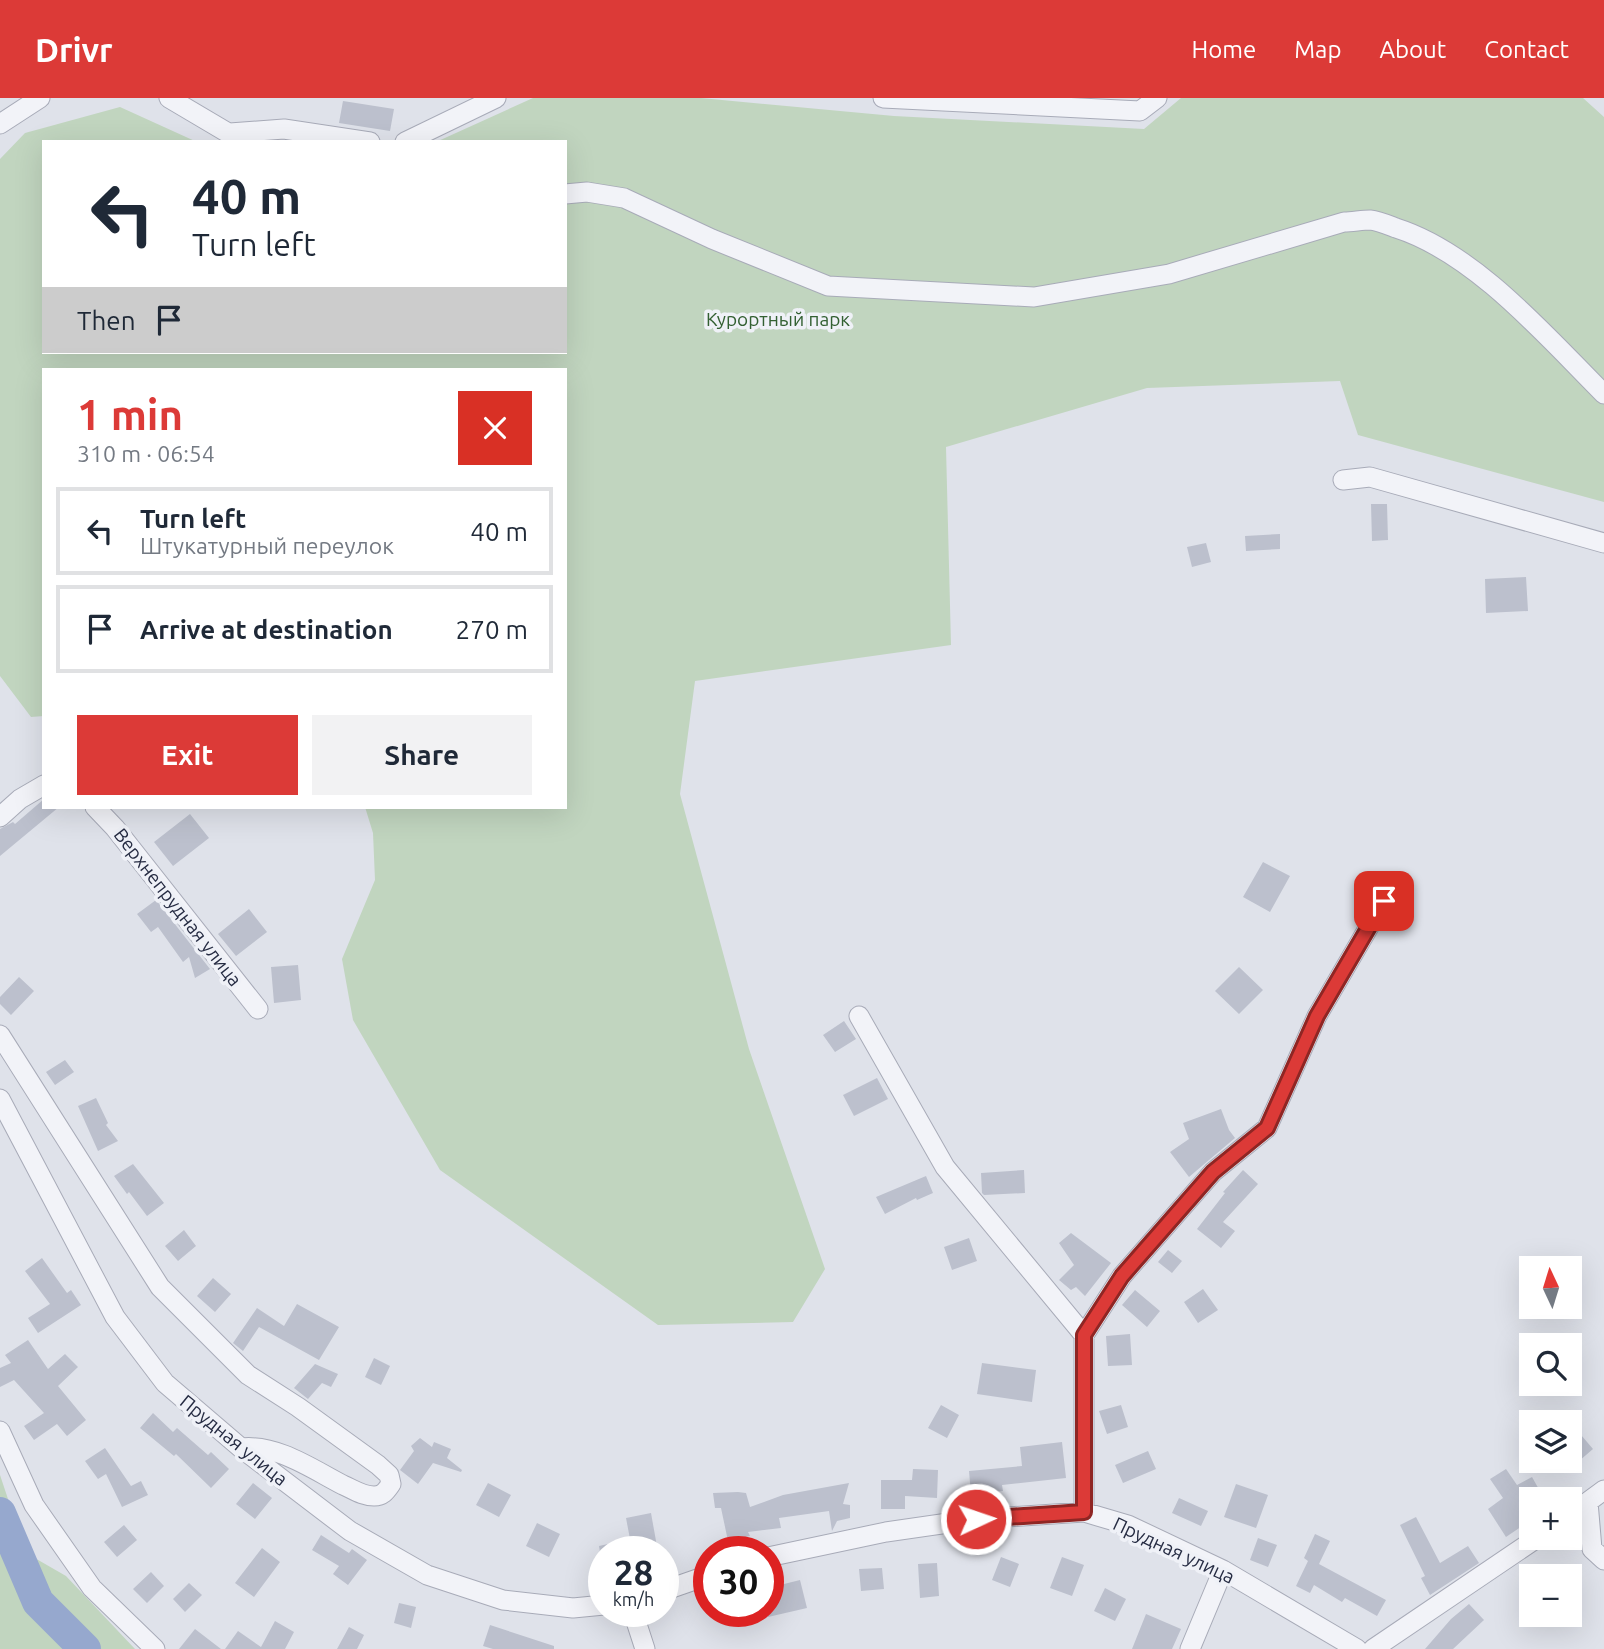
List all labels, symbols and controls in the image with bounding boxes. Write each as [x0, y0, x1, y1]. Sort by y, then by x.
text: Drivr [35, 31, 113, 68]
text: Home [1191, 36, 1256, 63]
text: Map [1294, 36, 1341, 63]
text: About [1379, 36, 1446, 63]
text: Contact [1484, 36, 1569, 63]
icon: left [77, 168, 168, 259]
text: 40 m [192, 168, 301, 223]
text: Turn left [192, 226, 316, 262]
icon: arrive [150, 301, 188, 339]
text: Then [77, 306, 136, 335]
park label: Курортный парк [706, 308, 850, 330]
text: 1 min [77, 391, 183, 438]
button: close [458, 391, 532, 465]
text: 310 m · 06:54 [77, 441, 215, 466]
text: Turn left [140, 504, 246, 533]
icon: left [81, 512, 119, 550]
text: 40 m [470, 517, 528, 546]
text: Штукатурный переулок [140, 533, 394, 558]
icon: arrive [81, 610, 119, 648]
text: Arrive at destination [140, 615, 393, 644]
text: 270 m [456, 615, 528, 644]
button: Exit [77, 715, 298, 795]
button: Share [312, 715, 532, 795]
street label: Верхнепрудная улица [110, 824, 246, 990]
pin [1354, 871, 1414, 931]
icon: arrive [1365, 882, 1403, 920]
north arrow [1519, 1256, 1582, 1320]
map controls [1519, 1256, 1582, 1627]
button: search [1519, 1333, 1582, 1396]
street label: Прудная улица [176, 1390, 292, 1490]
button: layers [1519, 1410, 1582, 1473]
position arrow [939, 1482, 1013, 1556]
button: + [1519, 1487, 1582, 1550]
street label: Прудная улица [1110, 1512, 1238, 1588]
speed limit sign: 30 [693, 1536, 784, 1627]
text: 28 [614, 1552, 653, 1592]
button: − [1519, 1564, 1582, 1627]
text: km/h [613, 1589, 654, 1609]

